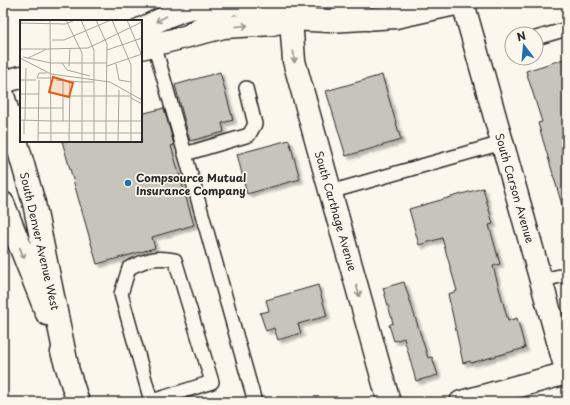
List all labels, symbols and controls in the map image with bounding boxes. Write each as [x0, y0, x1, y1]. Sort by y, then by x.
one-way arrow [155, 16, 167, 23]
inset map [20, 20, 142, 142]
one-way arrow [235, 22, 248, 30]
north arrow [504, 26, 544, 66]
text: N [515, 26, 528, 45]
one-way arrow [290, 51, 298, 64]
street label: South Carson Avenue [491, 131, 539, 245]
street label: South Carthage Avenue [311, 149, 361, 273]
place label: Compsource Mutual Insurance Company [136, 169, 246, 199]
street label: South Denver Avenue West [16, 170, 64, 312]
marker: Compsource Mutual Insurance Company [123, 178, 133, 188]
one-way arrow [18, 247, 26, 259]
one-way arrow [355, 284, 362, 297]

